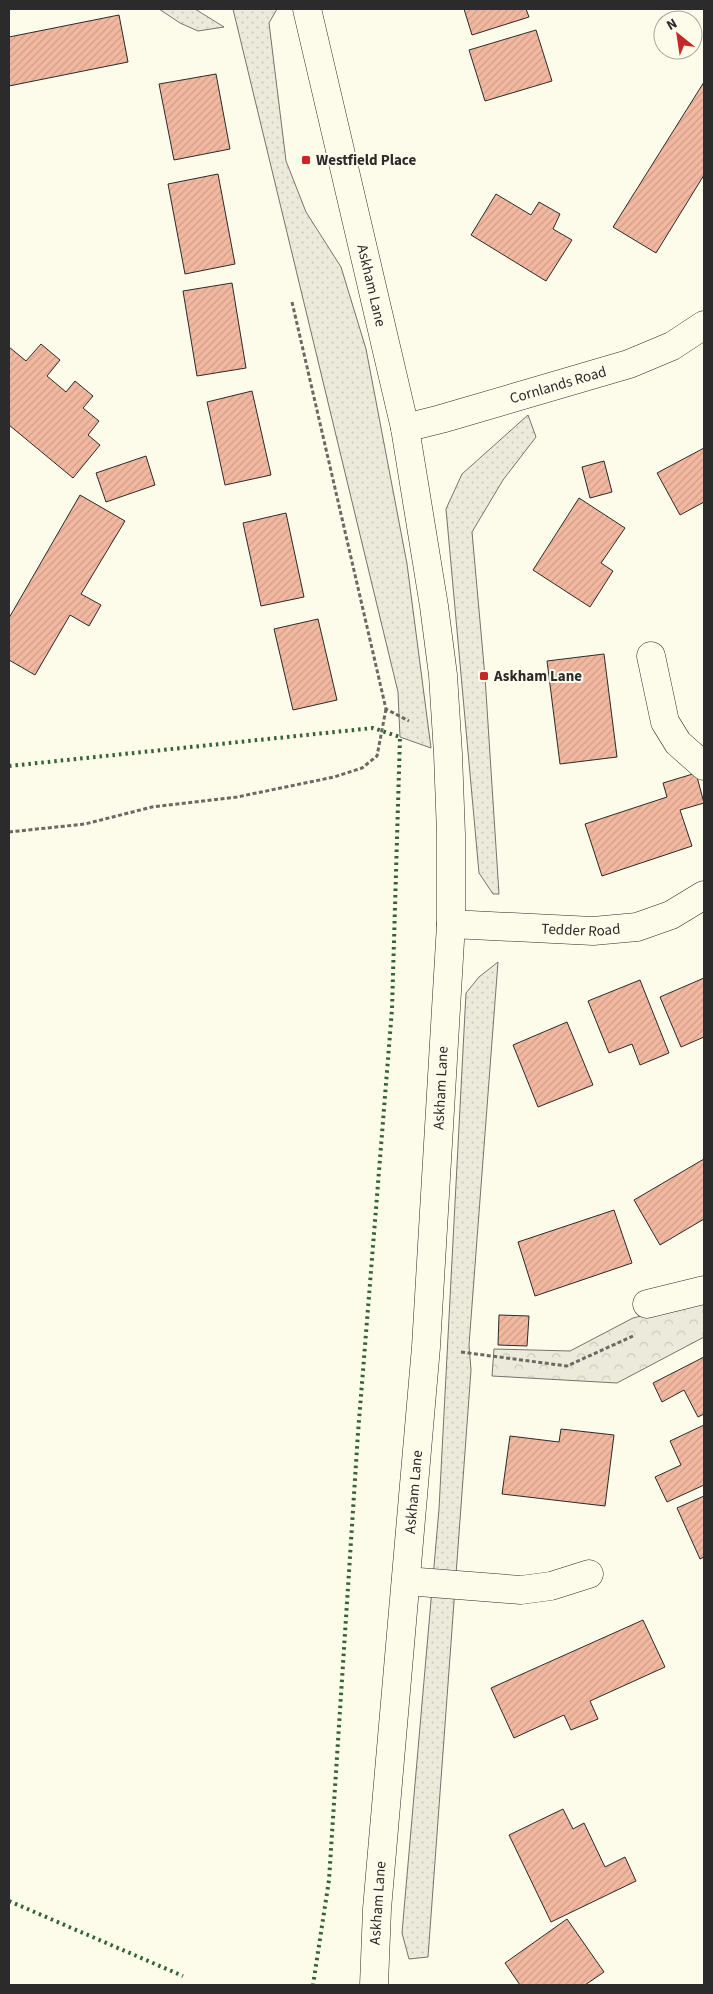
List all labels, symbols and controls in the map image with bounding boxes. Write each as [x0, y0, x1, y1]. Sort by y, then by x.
north arrow [653, 10, 703, 60]
text: N [663, 14, 681, 36]
place label: Westfield Place [316, 150, 416, 171]
marker: Westfield Place [300, 154, 312, 166]
street label: Askham Lane [352, 242, 391, 329]
street label: Cornlands Road [507, 361, 609, 409]
place label: Askham Lane [493, 666, 582, 687]
marker: Askham Lane [478, 670, 490, 682]
street label: Tedder Road [541, 918, 621, 942]
street label: Askham Lane [428, 1046, 454, 1130]
street label: Askham Lane [400, 1449, 428, 1535]
street label: Askham Lane [365, 1860, 391, 1946]

